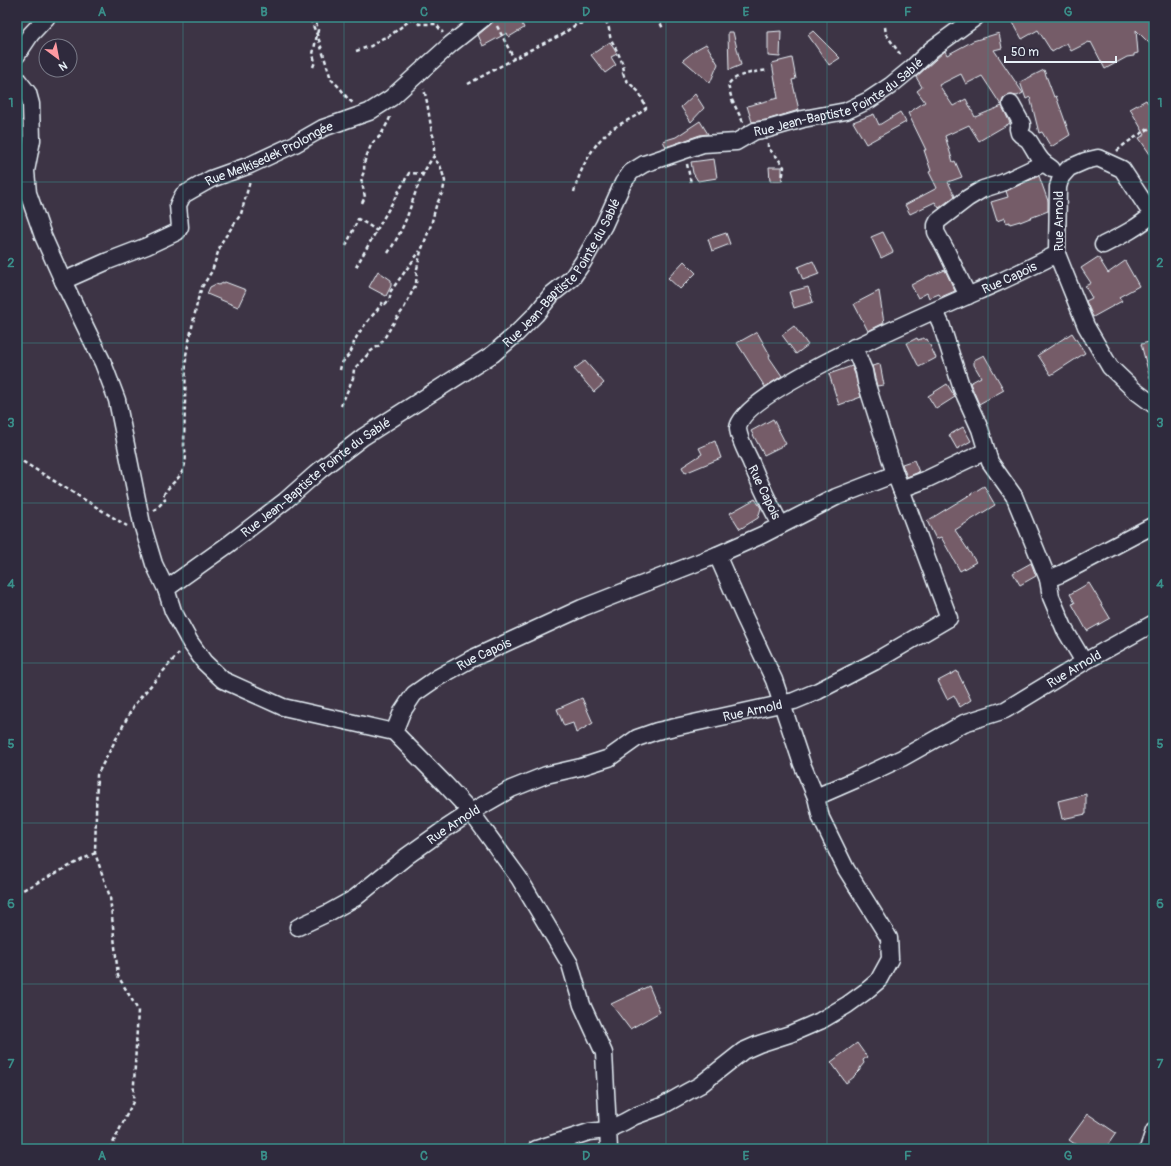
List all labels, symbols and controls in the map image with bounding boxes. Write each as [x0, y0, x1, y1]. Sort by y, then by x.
text: A [98, 4, 107, 20]
text: B [260, 4, 268, 20]
text: C [420, 4, 428, 20]
text: D [582, 4, 590, 20]
text: E [743, 4, 750, 20]
text: F [904, 4, 912, 20]
text: G [1064, 4, 1073, 20]
north arrow [38, 38, 78, 78]
scale bar [1005, 38, 1116, 64]
text: 50 m [1011, 45, 1039, 60]
street label: Rue Jean-Baptiste Pointe du Sablé [753, 55, 927, 140]
text: N [56, 59, 70, 74]
text: 1 [8, 95, 14, 111]
text: 1 [1157, 95, 1163, 111]
street label: Rue Melkisedek Prolongée [202, 118, 336, 190]
street label: Rue Arnold [1051, 191, 1067, 251]
street label: Rue Jean-Baptiste Pointe du Sablé [500, 196, 624, 351]
text: 2 [7, 255, 15, 271]
text: 2 [1156, 255, 1164, 271]
street label: Rue Capois [980, 258, 1040, 298]
street label: Rue Jean-Baptiste Pointe du Sablé [238, 414, 394, 541]
text: 3 [7, 415, 15, 431]
text: 3 [1156, 415, 1164, 431]
street label: Rue Capois [744, 463, 784, 522]
text: 4 [7, 576, 15, 592]
text: 4 [1156, 576, 1164, 592]
street label: Rue Capois [454, 635, 514, 674]
street label: Rue Arnold [1044, 647, 1104, 692]
street label: Rue Arnold [721, 697, 784, 725]
text: 5 [7, 736, 15, 752]
text: 5 [1156, 736, 1164, 752]
street label: Rue Arnold [424, 802, 483, 848]
text: 6 [7, 896, 15, 912]
text: 6 [1156, 896, 1164, 912]
text: 7 [8, 1056, 15, 1072]
text: 7 [1157, 1056, 1164, 1072]
text: A [98, 1148, 107, 1164]
text: B [260, 1148, 268, 1164]
text: C [420, 1148, 428, 1164]
text: D [582, 1148, 590, 1164]
text: E [743, 1148, 750, 1164]
text: F [904, 1148, 912, 1164]
text: G [1064, 1148, 1073, 1164]

